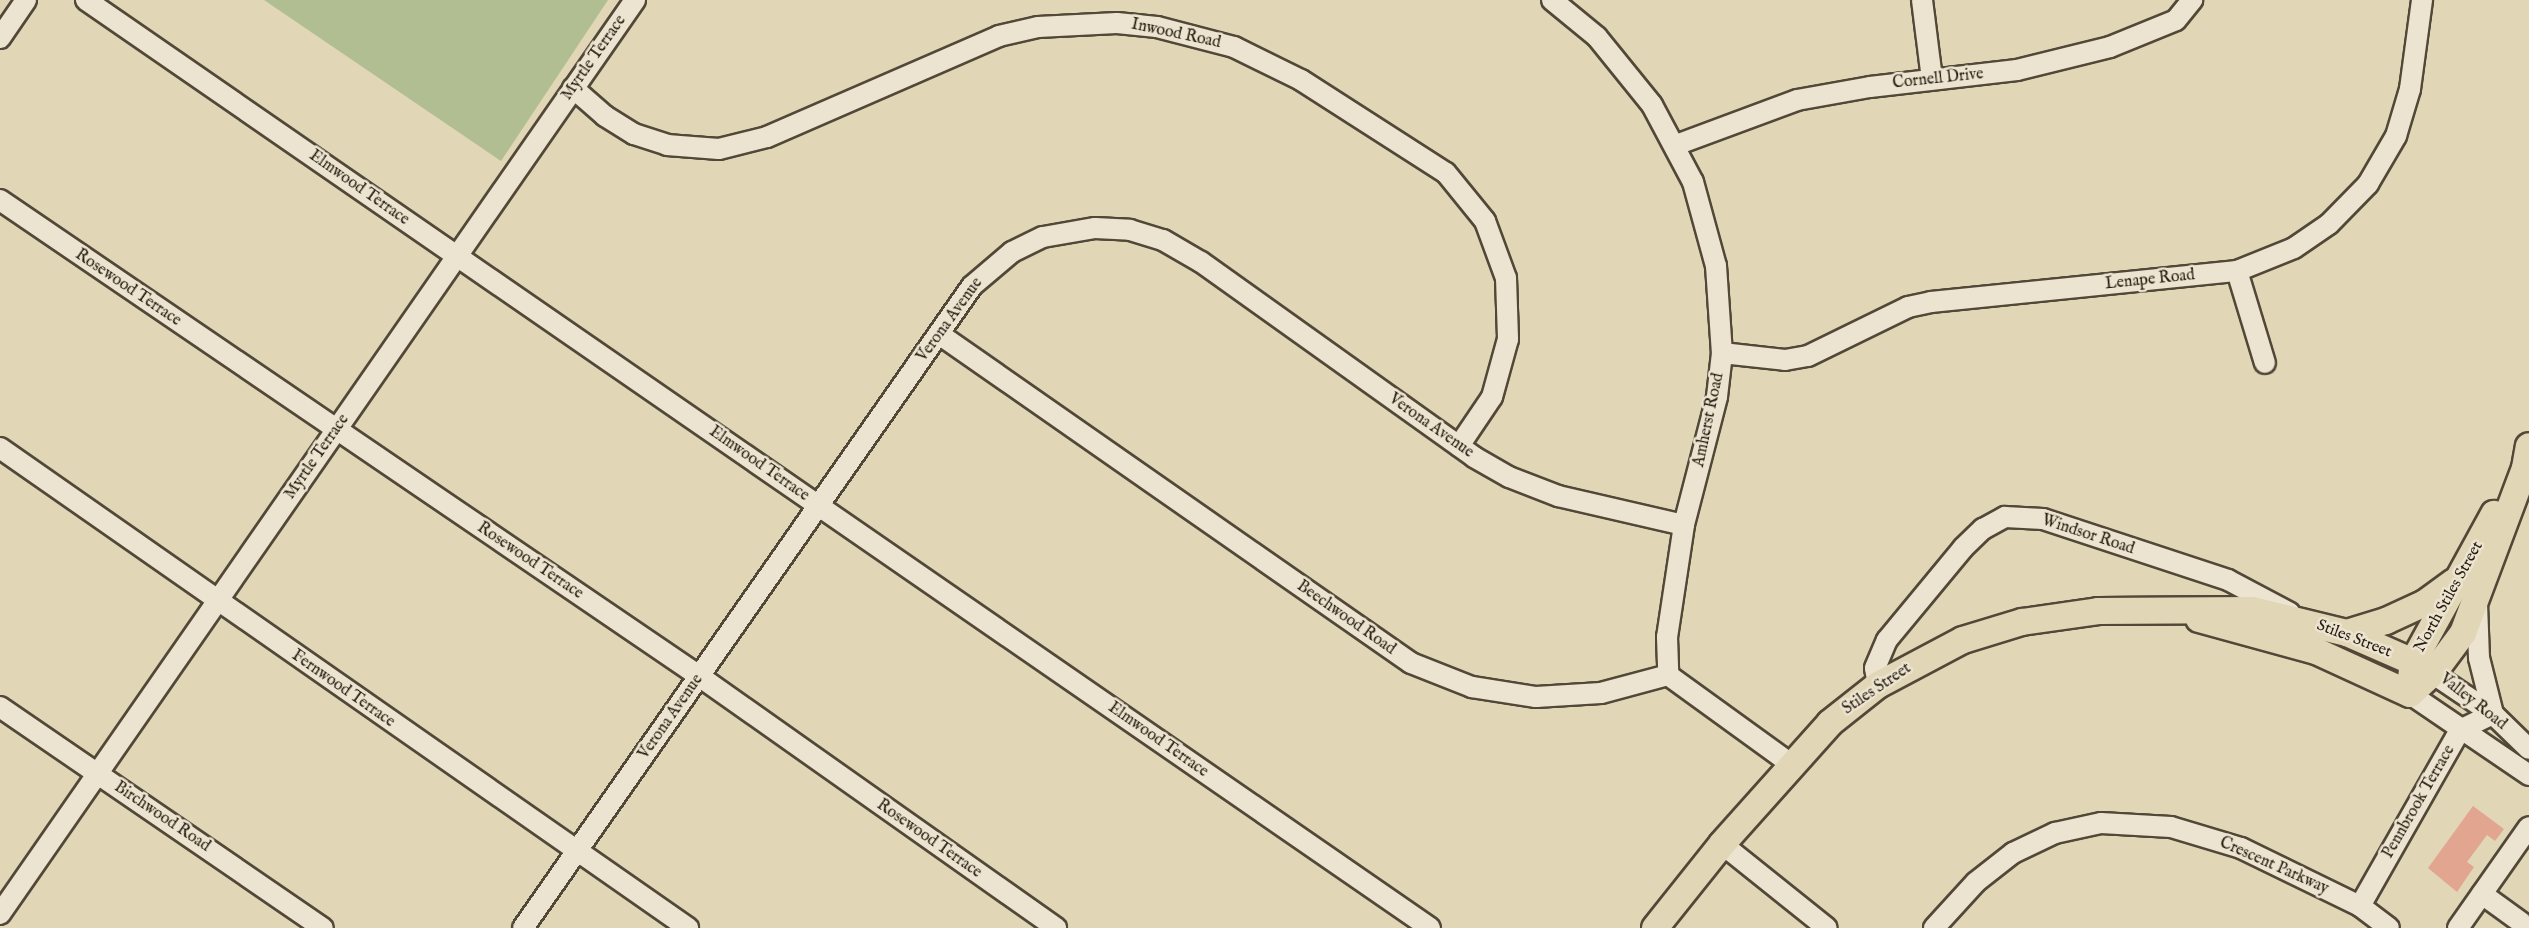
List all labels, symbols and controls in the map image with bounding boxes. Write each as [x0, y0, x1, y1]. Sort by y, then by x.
street label: Myrtle Terrace [558, 12, 630, 104]
street label: Inwood Road [1129, 15, 1223, 53]
street label: Cornell Drive [1892, 65, 1984, 93]
street label: Elmwood Terrace [305, 146, 413, 230]
street label: Rosewood Terrace [71, 245, 185, 331]
street label: Lenape Road [2104, 266, 2196, 294]
street label: Verona Avenue [913, 274, 987, 366]
street label: Amherst Road [1690, 371, 1728, 469]
street label: Verona Avenue [1385, 390, 1477, 462]
street label: Myrtle Terrace [281, 411, 353, 503]
street label: Elmwood Terrace [705, 422, 813, 506]
street label: Windsor Road [2039, 511, 2137, 559]
street label: Rosewood Terrace [473, 518, 587, 604]
street label: North Stiles Street [2411, 538, 2487, 656]
street label: Beechwood Road [1293, 577, 1399, 659]
street label: Stiles Street [2314, 616, 2394, 662]
street label: Fernwood Terrace [288, 646, 398, 732]
street label: Stiles Street [1839, 659, 1915, 719]
street label: Valley Road [2436, 670, 2510, 734]
street label: Verona Avenue [635, 671, 707, 763]
street label: Elmwood Terrace [1104, 698, 1212, 782]
street label: Pennbrook Terrace [2379, 742, 2459, 862]
street label: Birchwood Road [110, 778, 214, 856]
street label: Rosewood Terrace [873, 796, 985, 882]
street label: Crescent Parkway [2216, 833, 2332, 899]

